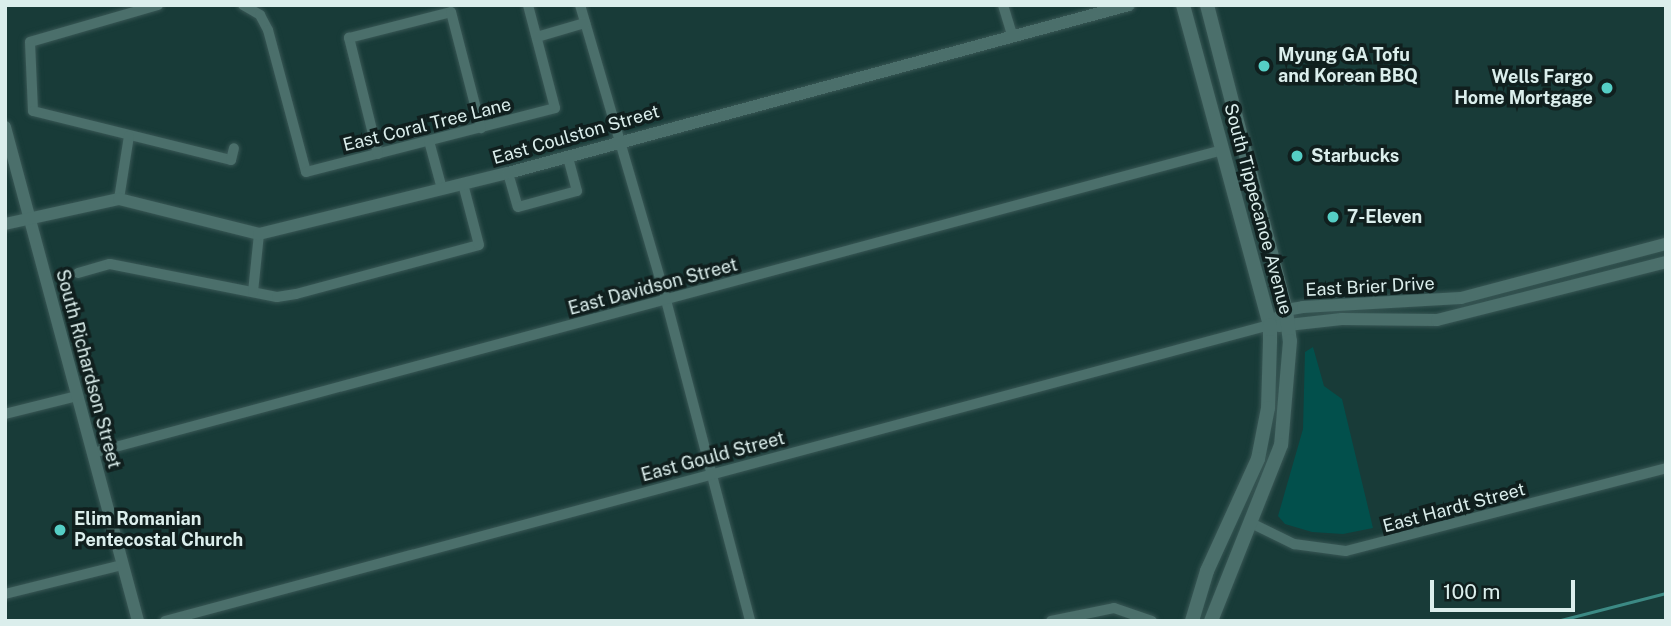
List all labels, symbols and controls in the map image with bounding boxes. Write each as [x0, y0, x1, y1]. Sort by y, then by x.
place label: Myung GA Tofu and Korean BBQ [1278, 45, 1418, 88]
marker: Myung GA Tofu and Korean BBQ [1256, 58, 1272, 74]
place label: Wells Fargo Home Mortgage [1454, 67, 1593, 110]
marker: Wells Fargo Home Mortgage [1599, 80, 1615, 96]
street label: East Coral Tree Lane [341, 94, 513, 156]
street label: East Coulston Street [490, 101, 662, 169]
street label: South Tippecanoe Avenue [1219, 101, 1297, 317]
place label: Starbucks [1311, 145, 1399, 167]
marker: Starbucks [1289, 148, 1305, 164]
place label: 7-Eleven [1347, 206, 1422, 228]
marker: 7-Eleven [1325, 209, 1341, 225]
street label: East Davidson Street [566, 254, 740, 320]
street label: South Richardson Street [51, 267, 125, 471]
street label: East Brier Drive [1305, 273, 1435, 301]
street label: East Gould Street [639, 427, 787, 487]
street label: East Hardt Street [1380, 479, 1528, 537]
place label: Elim Romanian Pentecostal Church [74, 509, 243, 552]
marker: Elim Romanian Pentecostal Church [52, 522, 68, 538]
scale bar [1433, 566, 1578, 610]
text: 100 m [1443, 579, 1500, 604]

